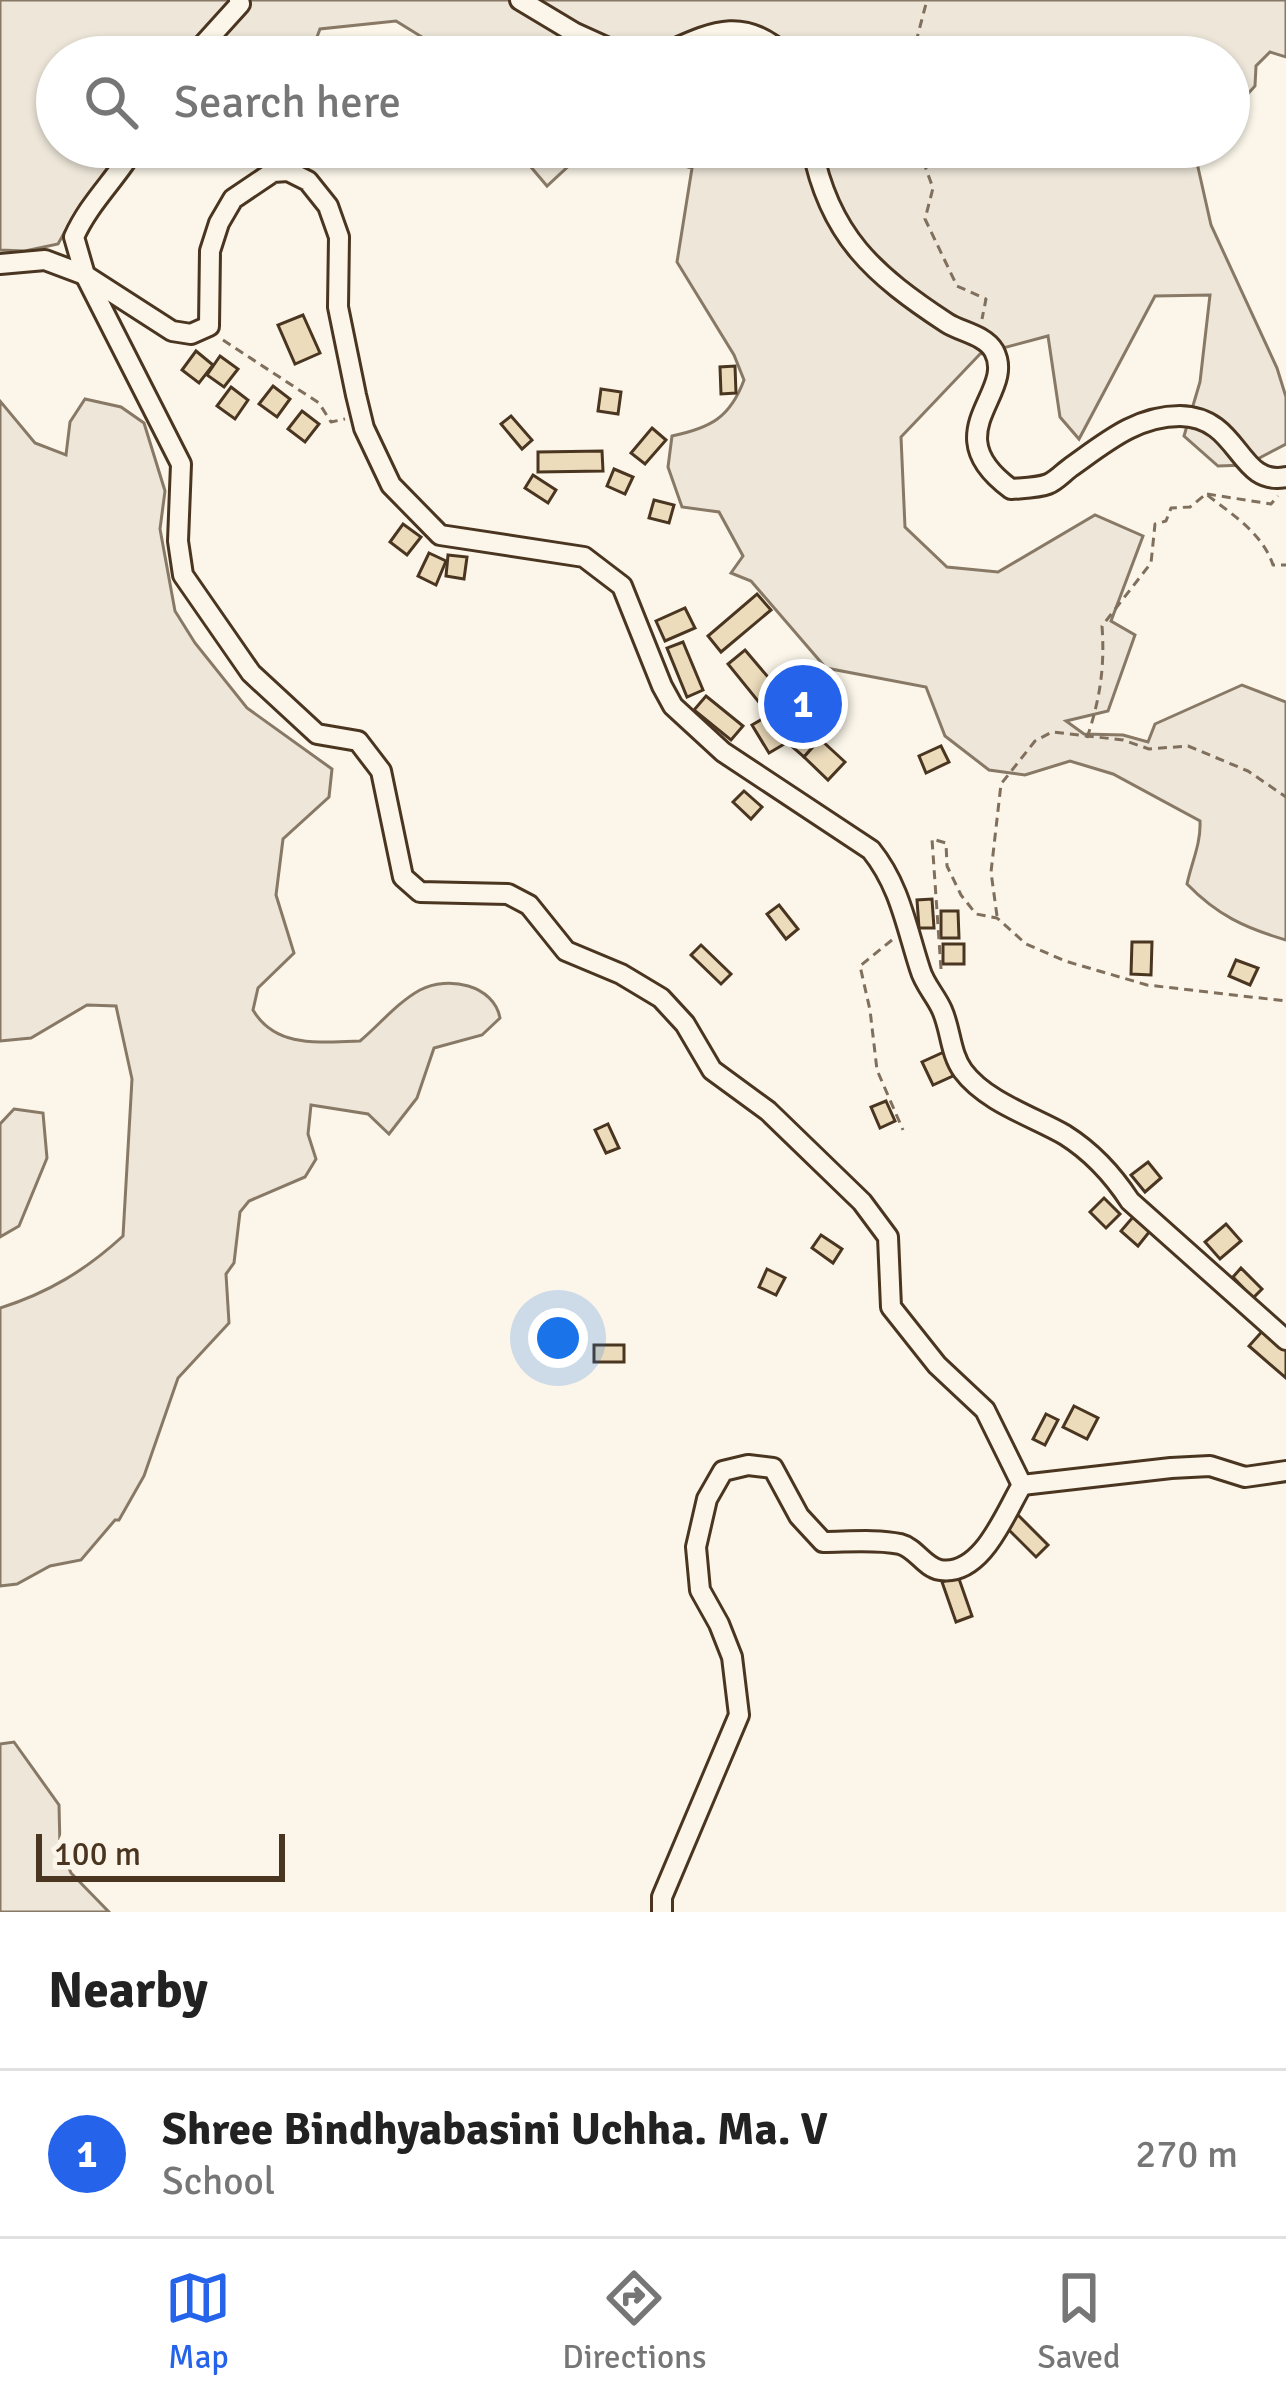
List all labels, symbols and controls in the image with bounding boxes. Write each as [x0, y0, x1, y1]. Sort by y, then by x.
search box [36, 36, 1250, 168]
icon: search [78, 69, 144, 135]
text: Search here [174, 75, 401, 130]
pin: 1 [764, 659, 842, 749]
your location [528, 1308, 588, 1368]
scale bar [36, 1828, 285, 1881]
text: 100 m [54, 1834, 141, 1875]
text: Nearby [48, 1959, 208, 2022]
text: Shree Bindhyabasini Uchha. Ma. V [162, 2102, 828, 2157]
text: 1 [76, 2130, 98, 2178]
text: 270 m [1135, 2130, 1238, 2178]
text: School [162, 2157, 275, 2205]
tab: Map [165, 2265, 231, 2378]
tab: Directions [562, 2265, 707, 2378]
tab: Saved [1037, 2265, 1121, 2378]

